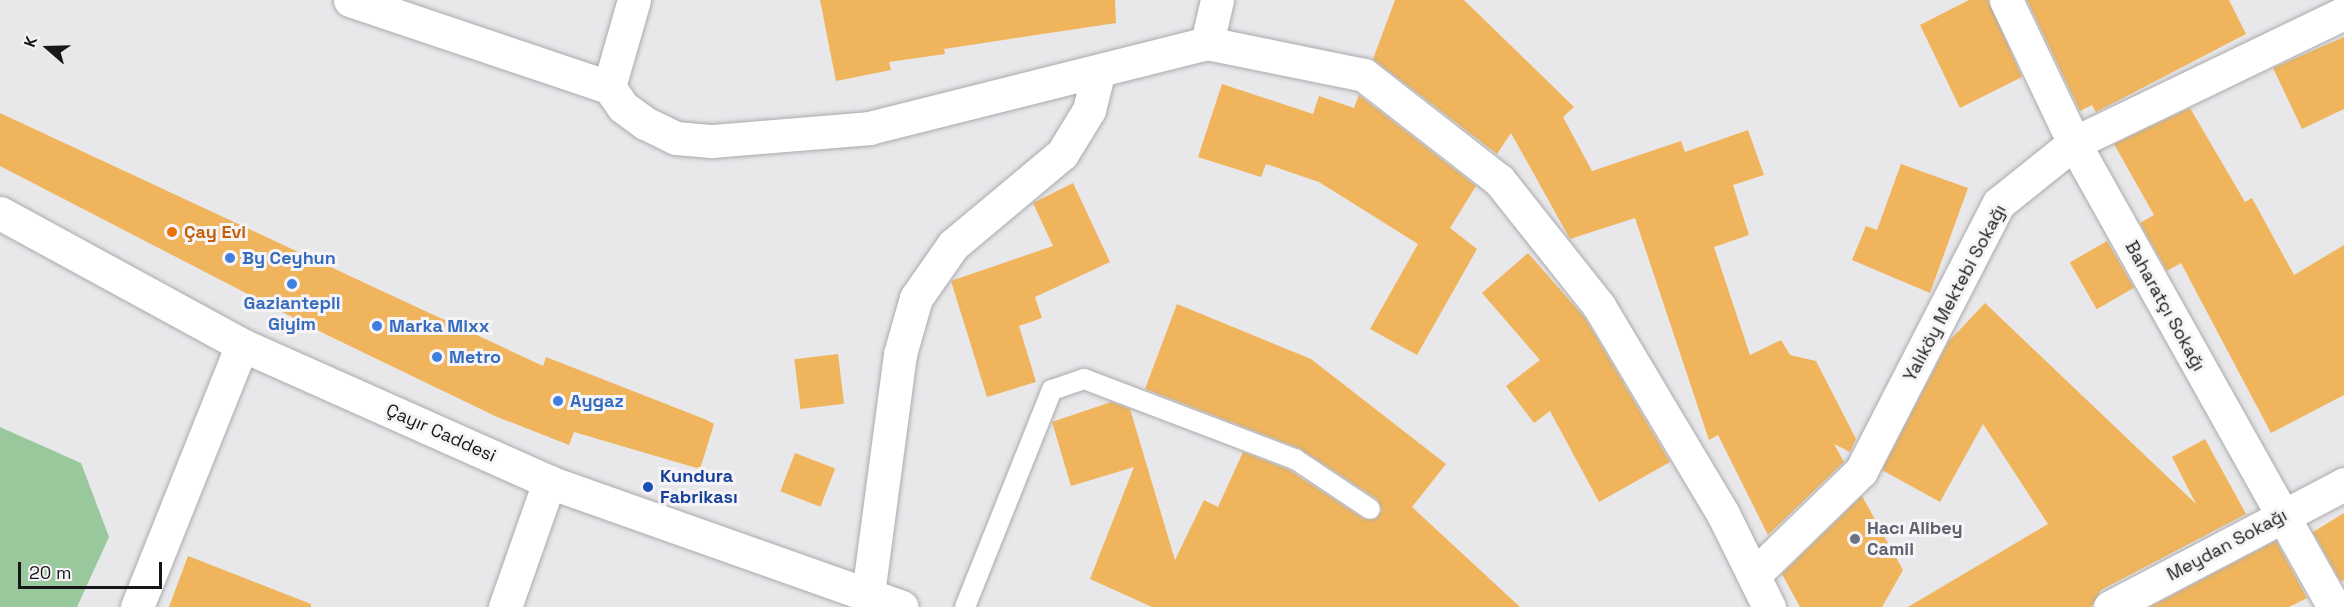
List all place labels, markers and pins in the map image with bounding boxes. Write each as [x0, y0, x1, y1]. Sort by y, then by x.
place label: Çay Evi [184, 221, 246, 243]
marker: Çay Evi [165, 225, 179, 239]
place label: By Ceyhun [242, 247, 336, 269]
marker: By Ceyhun [223, 251, 237, 265]
marker: Gaziantepli Giyim [285, 277, 299, 291]
place label: Gaziantepli Giyim [243, 293, 341, 336]
place label: Marka Mixx [389, 315, 489, 337]
marker: Marka Mixx [370, 319, 384, 333]
place label: Metro [449, 346, 501, 368]
marker: Metro [430, 350, 444, 364]
place label: Aygaz [570, 390, 624, 412]
marker: Aygaz [551, 394, 565, 408]
place label: Kundura Fabrikası [660, 466, 738, 508]
marker: Kundura Fabrikası [641, 480, 655, 494]
place label: Hacı Alibey Camii [1867, 518, 1963, 560]
marker: Hacı Alibey Camii [1848, 532, 1862, 546]

